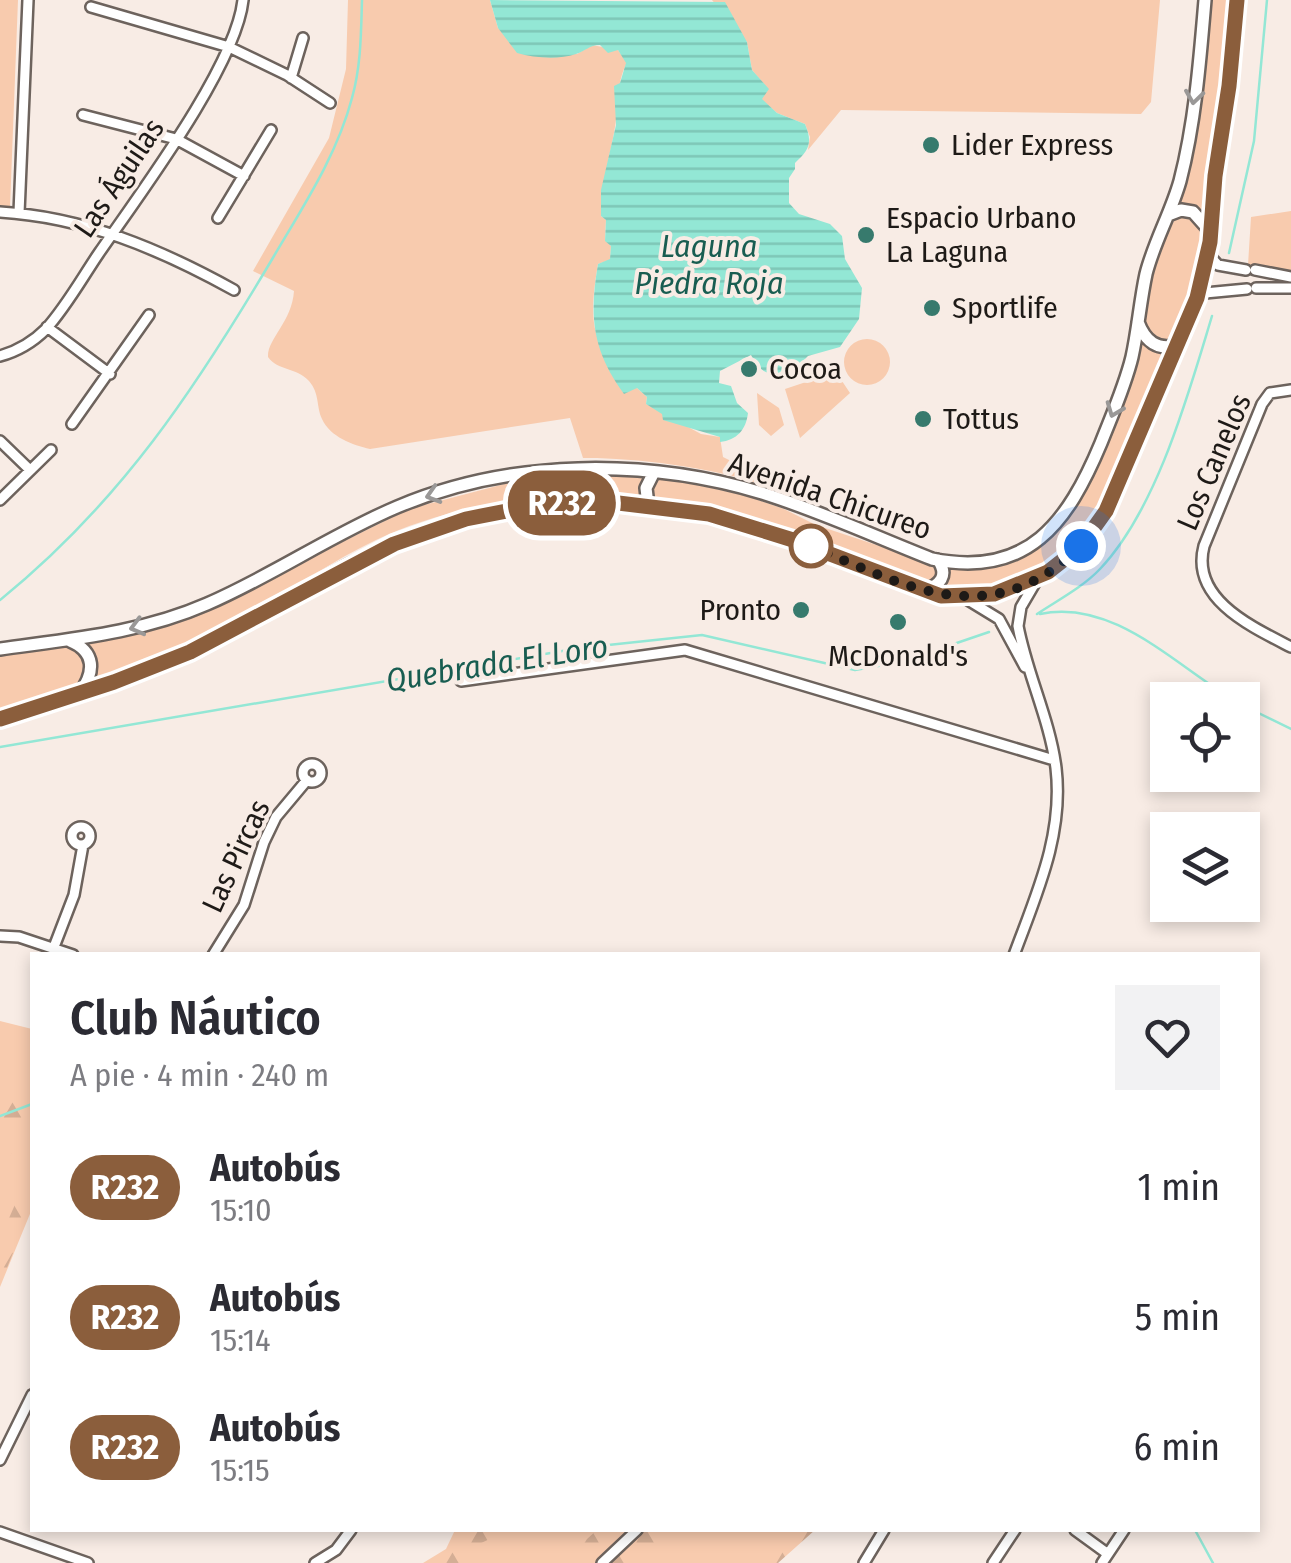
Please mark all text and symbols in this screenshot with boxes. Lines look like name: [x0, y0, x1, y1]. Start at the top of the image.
one-way arrow: [1184, 89, 1205, 105]
street label: Las Águilas: [66, 112, 172, 244]
place label: Lider Express: [951, 127, 1113, 163]
marker: Lider Express: [920, 134, 942, 156]
place label: Espacio Urbano La Laguna: [886, 200, 1076, 270]
marker: Espacio Urbano La Laguna: [855, 224, 877, 246]
water label: Laguna Piedra Roja: [635, 227, 784, 302]
place label: Sportlife: [952, 290, 1058, 326]
marker: Sportlife: [921, 297, 943, 319]
place label: Cocoa: [769, 351, 842, 387]
marker: Cocoa: [738, 358, 760, 380]
street label: Los Canelos: [1169, 388, 1259, 536]
place label: Tottus: [943, 401, 1019, 437]
one-way arrow: [1105, 401, 1125, 418]
marker: Tottus: [912, 408, 934, 430]
street label: Avenida Chicureo: [724, 444, 936, 548]
line badge: R232: [492, 470, 632, 536]
text: R232: [528, 482, 596, 524]
one-way arrow: [425, 483, 442, 504]
your location: [1056, 521, 1106, 571]
unlabelled marker: [790, 525, 832, 567]
place label: Pronto: [700, 592, 781, 628]
marker: Pronto: [790, 599, 812, 621]
marker: McDonald's: [887, 611, 909, 633]
one-way arrow: [129, 616, 146, 637]
water label: Quebrada El Loro: [383, 627, 611, 699]
place label: McDonald's: [828, 638, 968, 674]
map controls: [1150, 682, 1260, 922]
button: locate: [1150, 682, 1260, 792]
street label: Las Pircas: [194, 794, 278, 918]
button: layers: [1150, 812, 1260, 922]
button: heart: [1115, 985, 1220, 1090]
text: Club Náutico: [70, 989, 321, 1047]
text: A pie · 4 min · 240 m: [70, 1056, 329, 1094]
text: Autobús: [210, 1145, 340, 1191]
text: 1 min: [1137, 1164, 1220, 1210]
text: R232: [91, 1166, 159, 1208]
text: 15:10: [210, 1191, 272, 1229]
text: Autobús: [210, 1275, 340, 1321]
text: 5 min: [1135, 1294, 1220, 1340]
text: R232: [91, 1296, 159, 1338]
text: 15:14: [210, 1321, 271, 1359]
text: Autobús: [210, 1405, 340, 1451]
text: 6 min: [1133, 1424, 1220, 1470]
text: R232: [91, 1426, 159, 1468]
text: 15:15: [210, 1451, 270, 1489]

